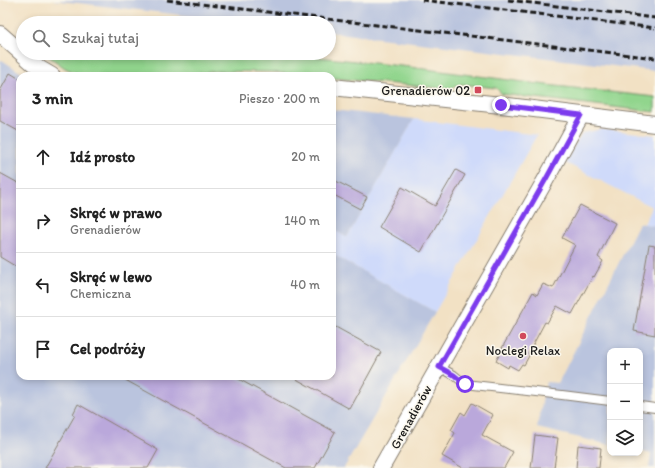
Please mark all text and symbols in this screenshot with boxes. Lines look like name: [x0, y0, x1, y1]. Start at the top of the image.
search box: [16, 16, 336, 60]
icon: search: [30, 27, 52, 49]
text: Szukaj tutaj: [62, 29, 139, 47]
place label: Grenadierów 02: [381, 83, 470, 98]
marker: Grenadierów 02: [473, 85, 483, 95]
text: 3 min: [32, 88, 73, 108]
text: Pieszo · 200 m: [239, 91, 320, 106]
route end: [492, 96, 510, 114]
icon: ahead: [32, 146, 54, 168]
text: Idź prosto: [70, 148, 135, 166]
text: 20 m: [291, 149, 320, 164]
text: Skręć w prawo: [70, 204, 162, 222]
icon: right: [32, 210, 54, 232]
text: 140 m: [284, 213, 320, 228]
text: Grenadierów: [70, 222, 141, 237]
text: Skręć w lewo: [70, 268, 152, 286]
icon: left: [32, 274, 54, 296]
text: 40 m: [290, 277, 320, 292]
text: Chemiczna: [70, 286, 131, 301]
marker: Noclegi Relax: [518, 331, 528, 341]
icon: arrive: [32, 338, 54, 360]
text: Cel podróży: [70, 340, 145, 358]
place label: Noclegi Relax: [486, 343, 560, 358]
map controls: [607, 348, 643, 456]
button: +: [607, 348, 643, 384]
route start: [456, 375, 474, 393]
street label: Grenadierów: [387, 382, 435, 452]
button: −: [607, 384, 643, 420]
button: layers: [607, 420, 643, 456]

